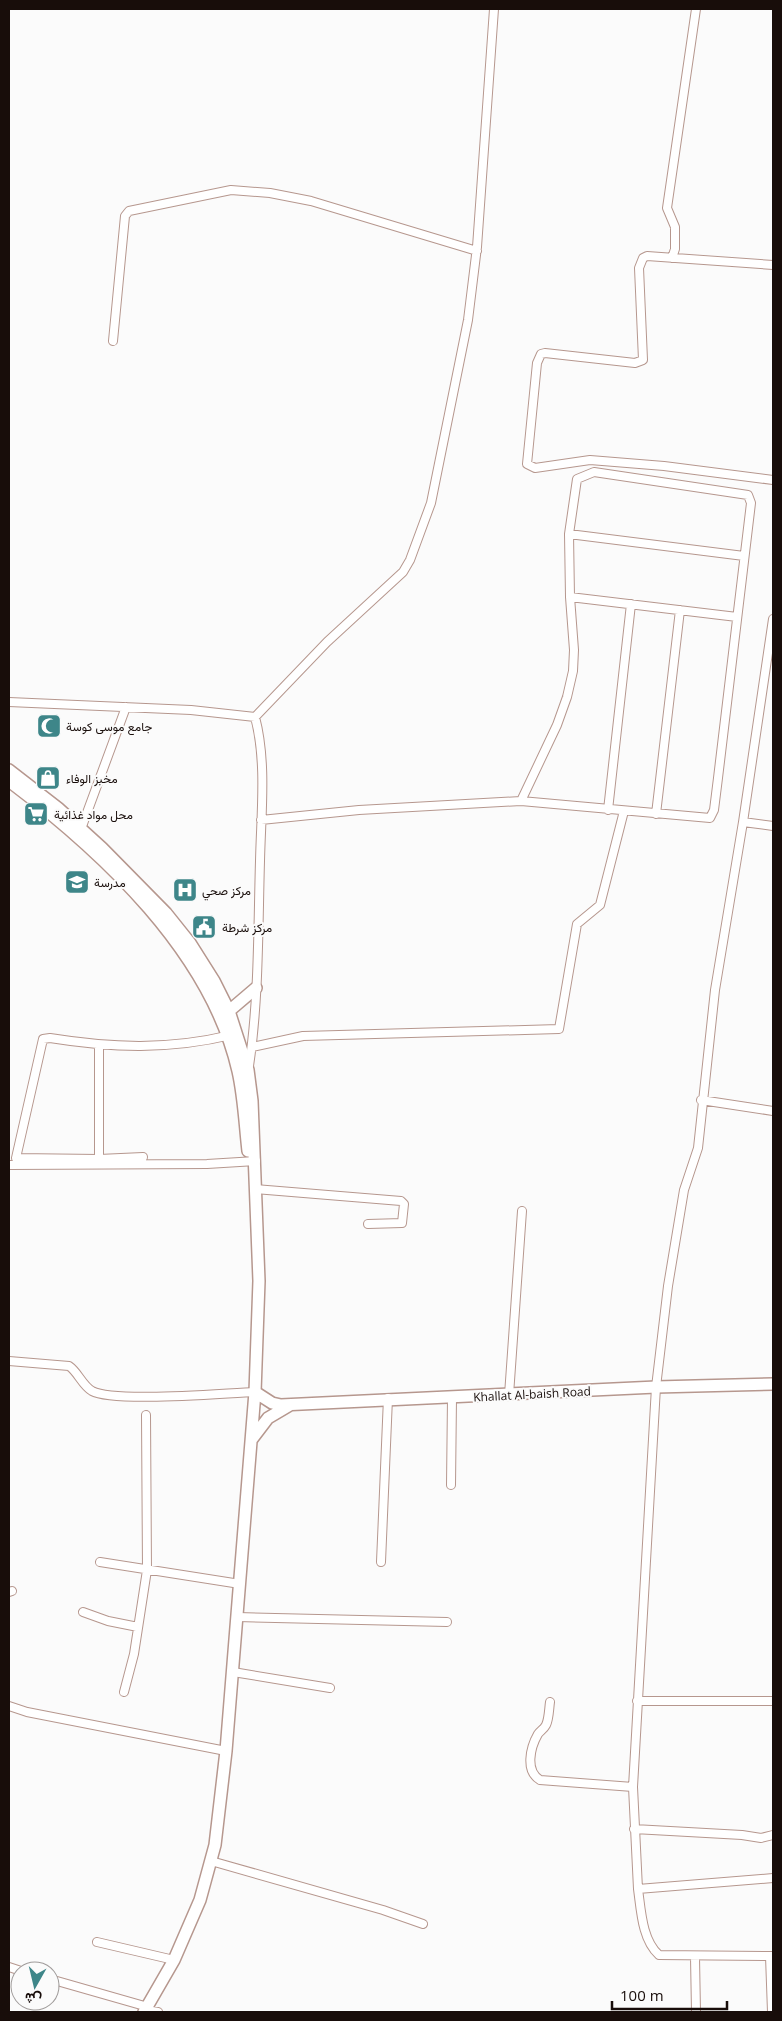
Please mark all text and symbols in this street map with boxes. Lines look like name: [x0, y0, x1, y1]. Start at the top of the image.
mosque icon: جامع موسى كوسة: [36, 713, 62, 739]
place label: جامع موسى كوسة: [66, 718, 152, 736]
shop icon: مخبز الوفاء: [35, 765, 61, 791]
place label: مخبز الوفاء: [66, 770, 118, 787]
supermarket icon: محل مواد غذائية: [23, 801, 49, 827]
place label: محل مواد غذائية: [54, 806, 133, 823]
school or university icon: مدرسة: [64, 869, 90, 895]
place label: مدرسة: [94, 874, 126, 891]
hospital icon: مركز صحي: [172, 877, 198, 903]
place label: مركز صحي: [202, 882, 251, 901]
public building icon: مركز شرطة: [191, 914, 217, 940]
place label: مركز شرطة: [222, 919, 272, 936]
street label: Khallat Al-baish Road: [473, 1382, 591, 1406]
north arrow: [10, 1961, 60, 2011]
scale bar: [612, 1978, 727, 2010]
text: 100 m: [620, 1985, 664, 2005]
text: ش: [23, 1989, 43, 2010]

